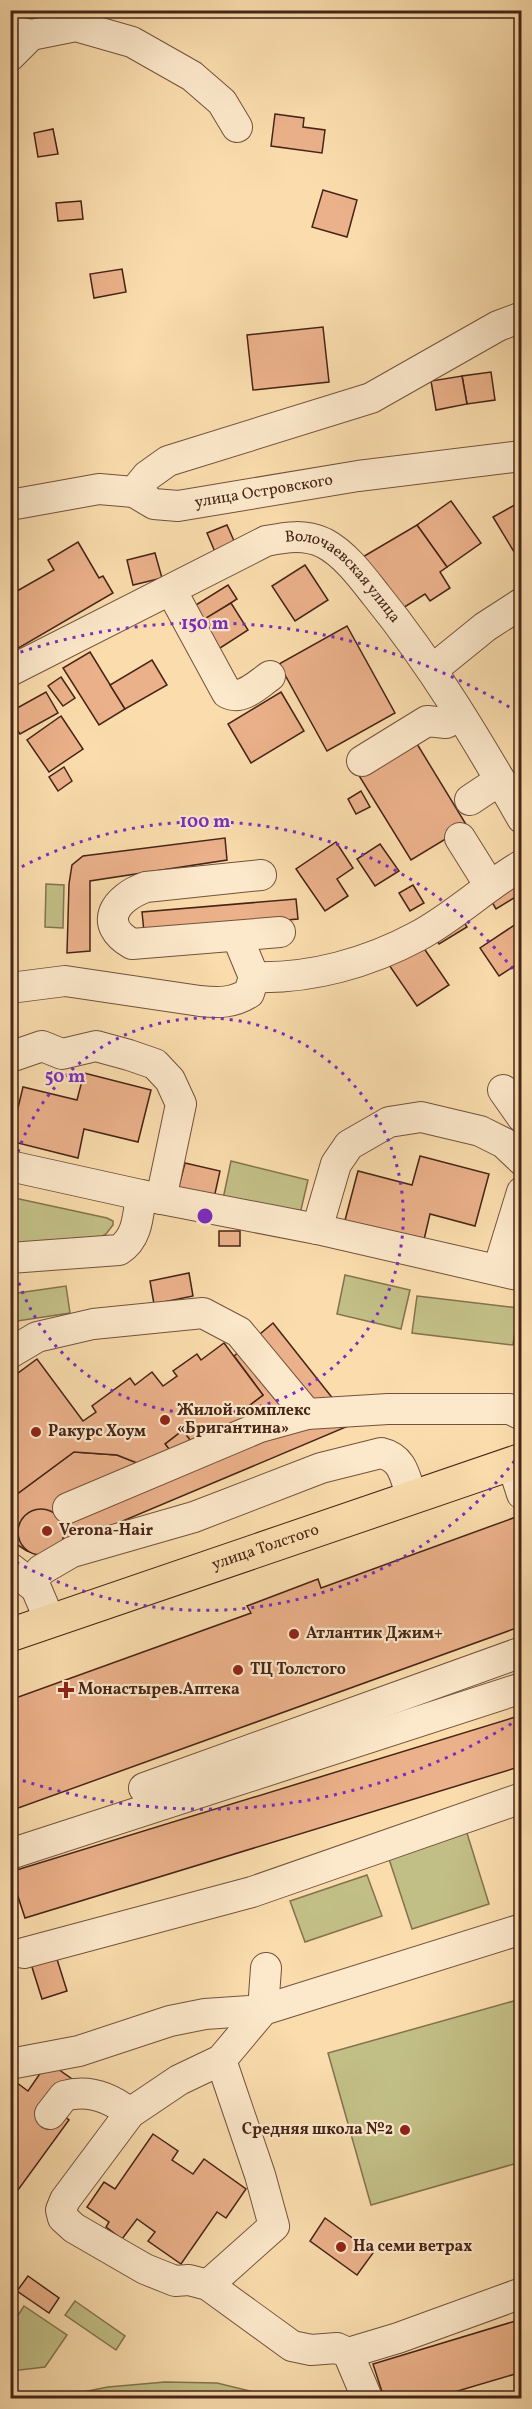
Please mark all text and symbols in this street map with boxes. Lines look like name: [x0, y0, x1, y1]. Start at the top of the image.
street label: улица Островского: [193, 469, 335, 514]
street label: Волочаевская улица: [284, 526, 405, 628]
text: 150 m: [181, 612, 229, 637]
text: 100 m: [180, 810, 230, 835]
text: 50 m: [45, 1065, 85, 1090]
centre of rings: [195, 1206, 215, 1226]
place label: Жилой комплекс «Бригантина»: [177, 1400, 311, 1440]
marker: Жилой комплекс «Бригантина»: [158, 1413, 172, 1427]
place label: Ракурс Хоум: [48, 1421, 146, 1443]
marker: Ракурс Хоум: [29, 1425, 43, 1439]
street label: улица Толстого: [209, 1519, 322, 1576]
place label: Verona-Hair: [59, 1520, 154, 1542]
marker: Verona-Hair: [40, 1524, 54, 1538]
place label: Атлантик Джим+: [306, 1623, 443, 1645]
marker: Атлантик Джим+: [287, 1627, 301, 1641]
place label: ТЦ Толстого: [250, 1659, 346, 1681]
marker: ТЦ Толстого: [231, 1663, 245, 1677]
place label: Монастырев.Аптека: [78, 1679, 240, 1701]
marker: Монастырев.Аптека: [59, 1683, 73, 1697]
place label: Средняя школа №2: [242, 2119, 393, 2141]
marker: Средняя школа №2: [398, 2123, 412, 2137]
place label: На семи ветрах: [353, 2236, 472, 2258]
marker: На семи ветрах: [334, 2240, 348, 2254]

